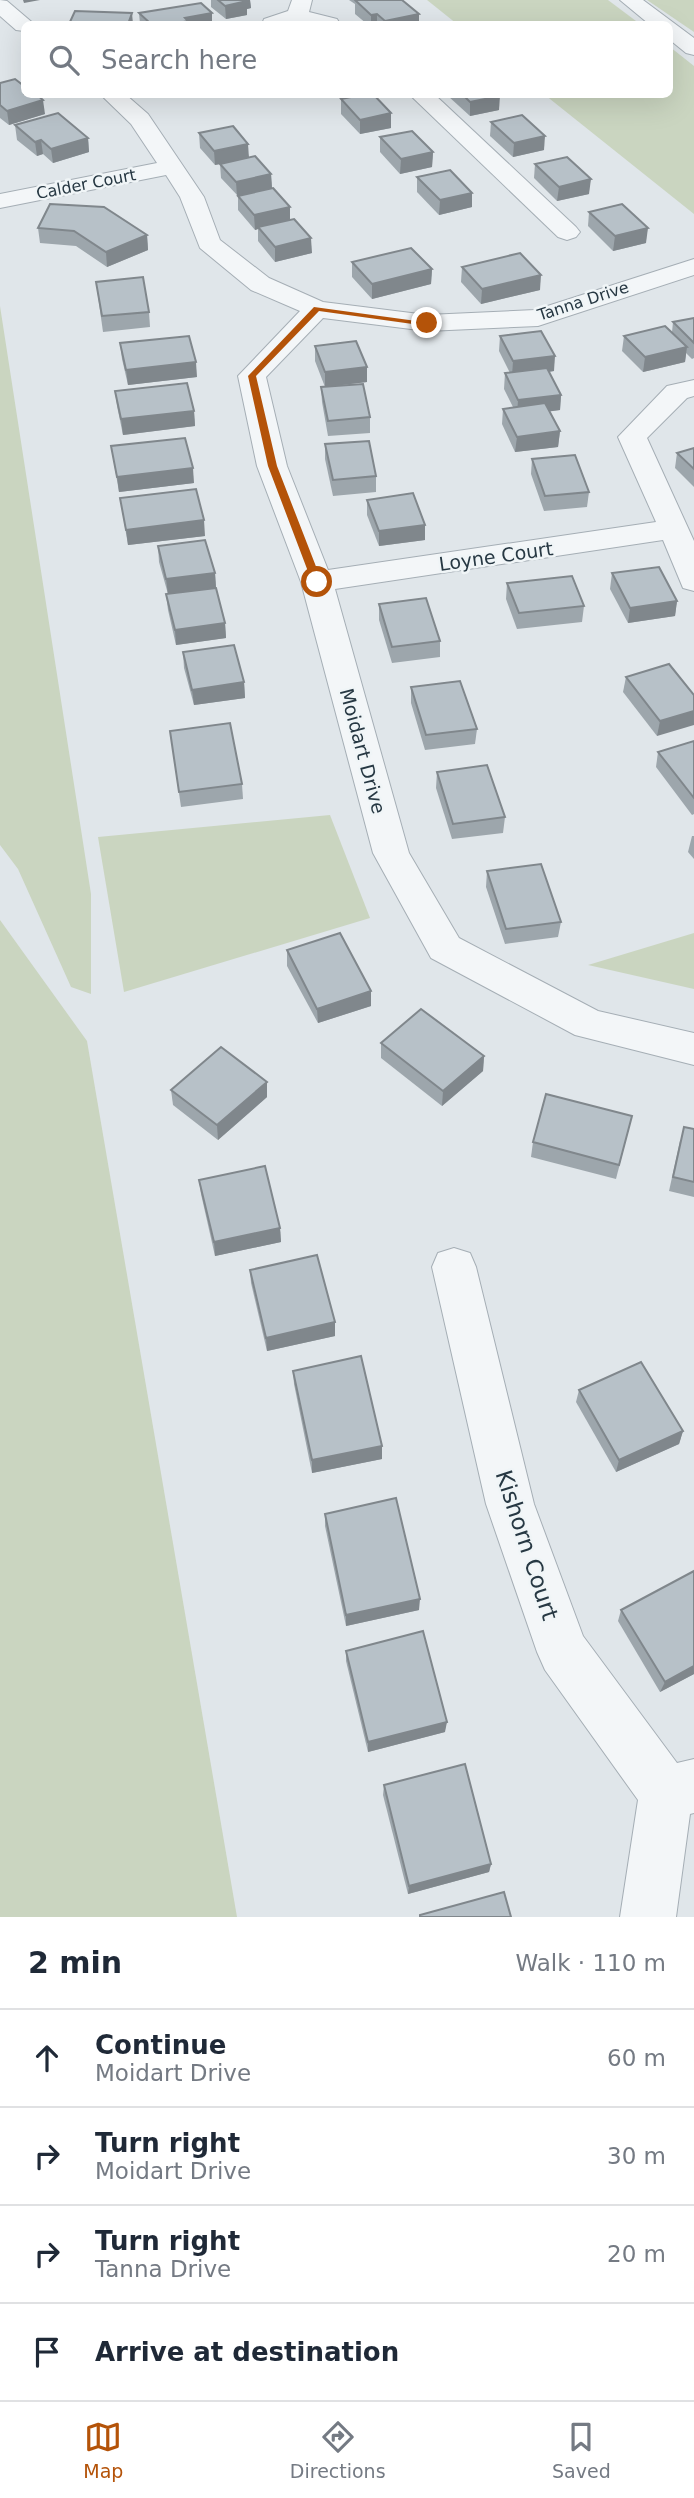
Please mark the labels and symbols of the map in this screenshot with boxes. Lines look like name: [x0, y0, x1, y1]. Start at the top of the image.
street label: Calder Court: [35, 165, 137, 203]
street label: Tanna Drive: [534, 277, 631, 325]
route end: [411, 307, 442, 338]
street label: Loyne Court: [437, 537, 555, 575]
route start: [301, 566, 332, 597]
street label: Moidart Drive: [336, 686, 390, 816]
street label: Kishorn Court: [490, 1467, 564, 1623]

